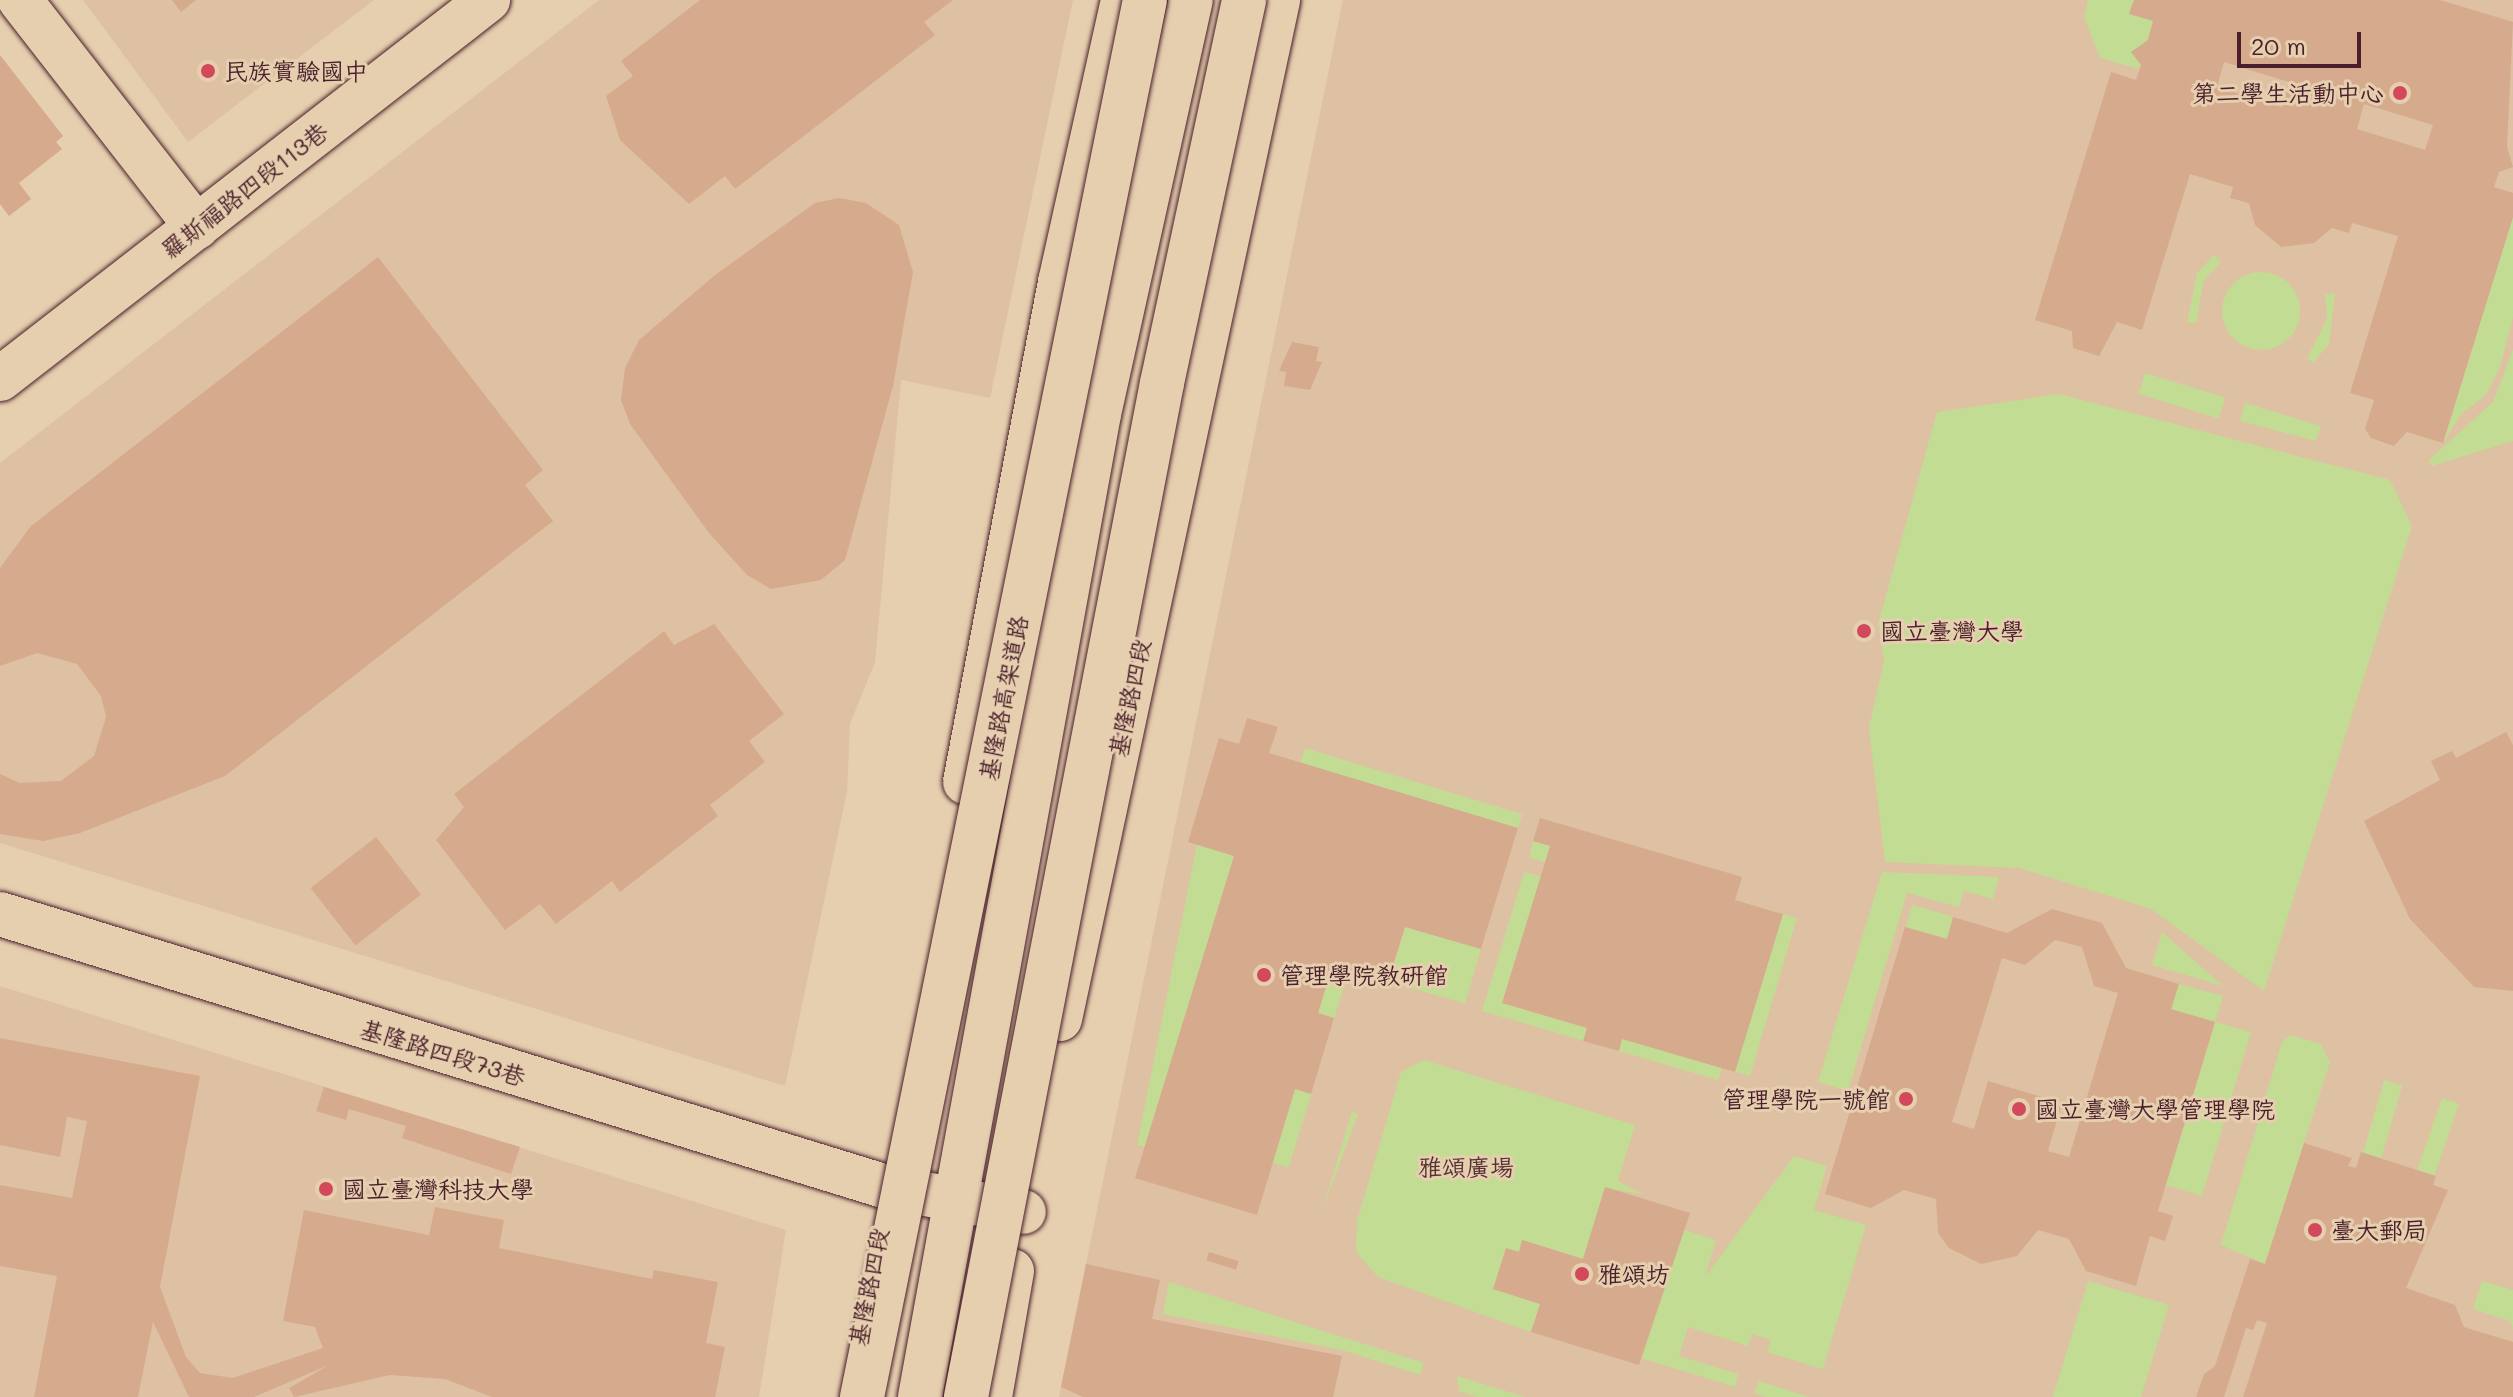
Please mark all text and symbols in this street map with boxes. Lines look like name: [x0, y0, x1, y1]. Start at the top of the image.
scale bar: [2241, 16, 2365, 66]
text: 20 m: [2251, 30, 2306, 61]
place label: 民族實驗國中: [224, 57, 368, 85]
marker: 民族實驗國中: [199, 62, 217, 80]
place label: 第二學生活動中心: [2192, 79, 2384, 107]
marker: 第二學生活動中心: [2391, 84, 2409, 102]
street label: 羅斯福路四段113巷: [155, 116, 333, 264]
street label: 基隆路高架道路: [973, 613, 1033, 783]
place label: 國立臺灣大學: [1880, 617, 2024, 645]
marker: 國立臺灣大學: [1855, 622, 1873, 640]
street label: 基隆路四段: [1102, 636, 1156, 760]
place label: 管理學院教研館: [1280, 961, 1448, 989]
marker: 管理學院教研館: [1255, 966, 1273, 984]
street label: 基隆路四段73巷: [357, 1013, 529, 1091]
place label: 管理學院一號館: [1722, 1085, 1890, 1113]
marker: 管理學院一號館: [1897, 1090, 1915, 1108]
place label: 國立臺灣大學管理學院: [2035, 1095, 2275, 1123]
marker: 國立臺灣大學管理學院: [2010, 1100, 2028, 1118]
park label: 雅頌廣場: [1418, 1153, 1514, 1181]
place label: 國立臺灣科技大學: [342, 1175, 534, 1203]
marker: 國立臺灣科技大學: [317, 1180, 335, 1198]
place label: 臺大郵局: [2331, 1216, 2427, 1244]
marker: 臺大郵局: [2306, 1221, 2324, 1239]
street label: 基隆路四段: [842, 1225, 894, 1349]
place label: 雅頌坊: [1598, 1260, 1670, 1288]
marker: 雅頌坊: [1573, 1265, 1591, 1283]

